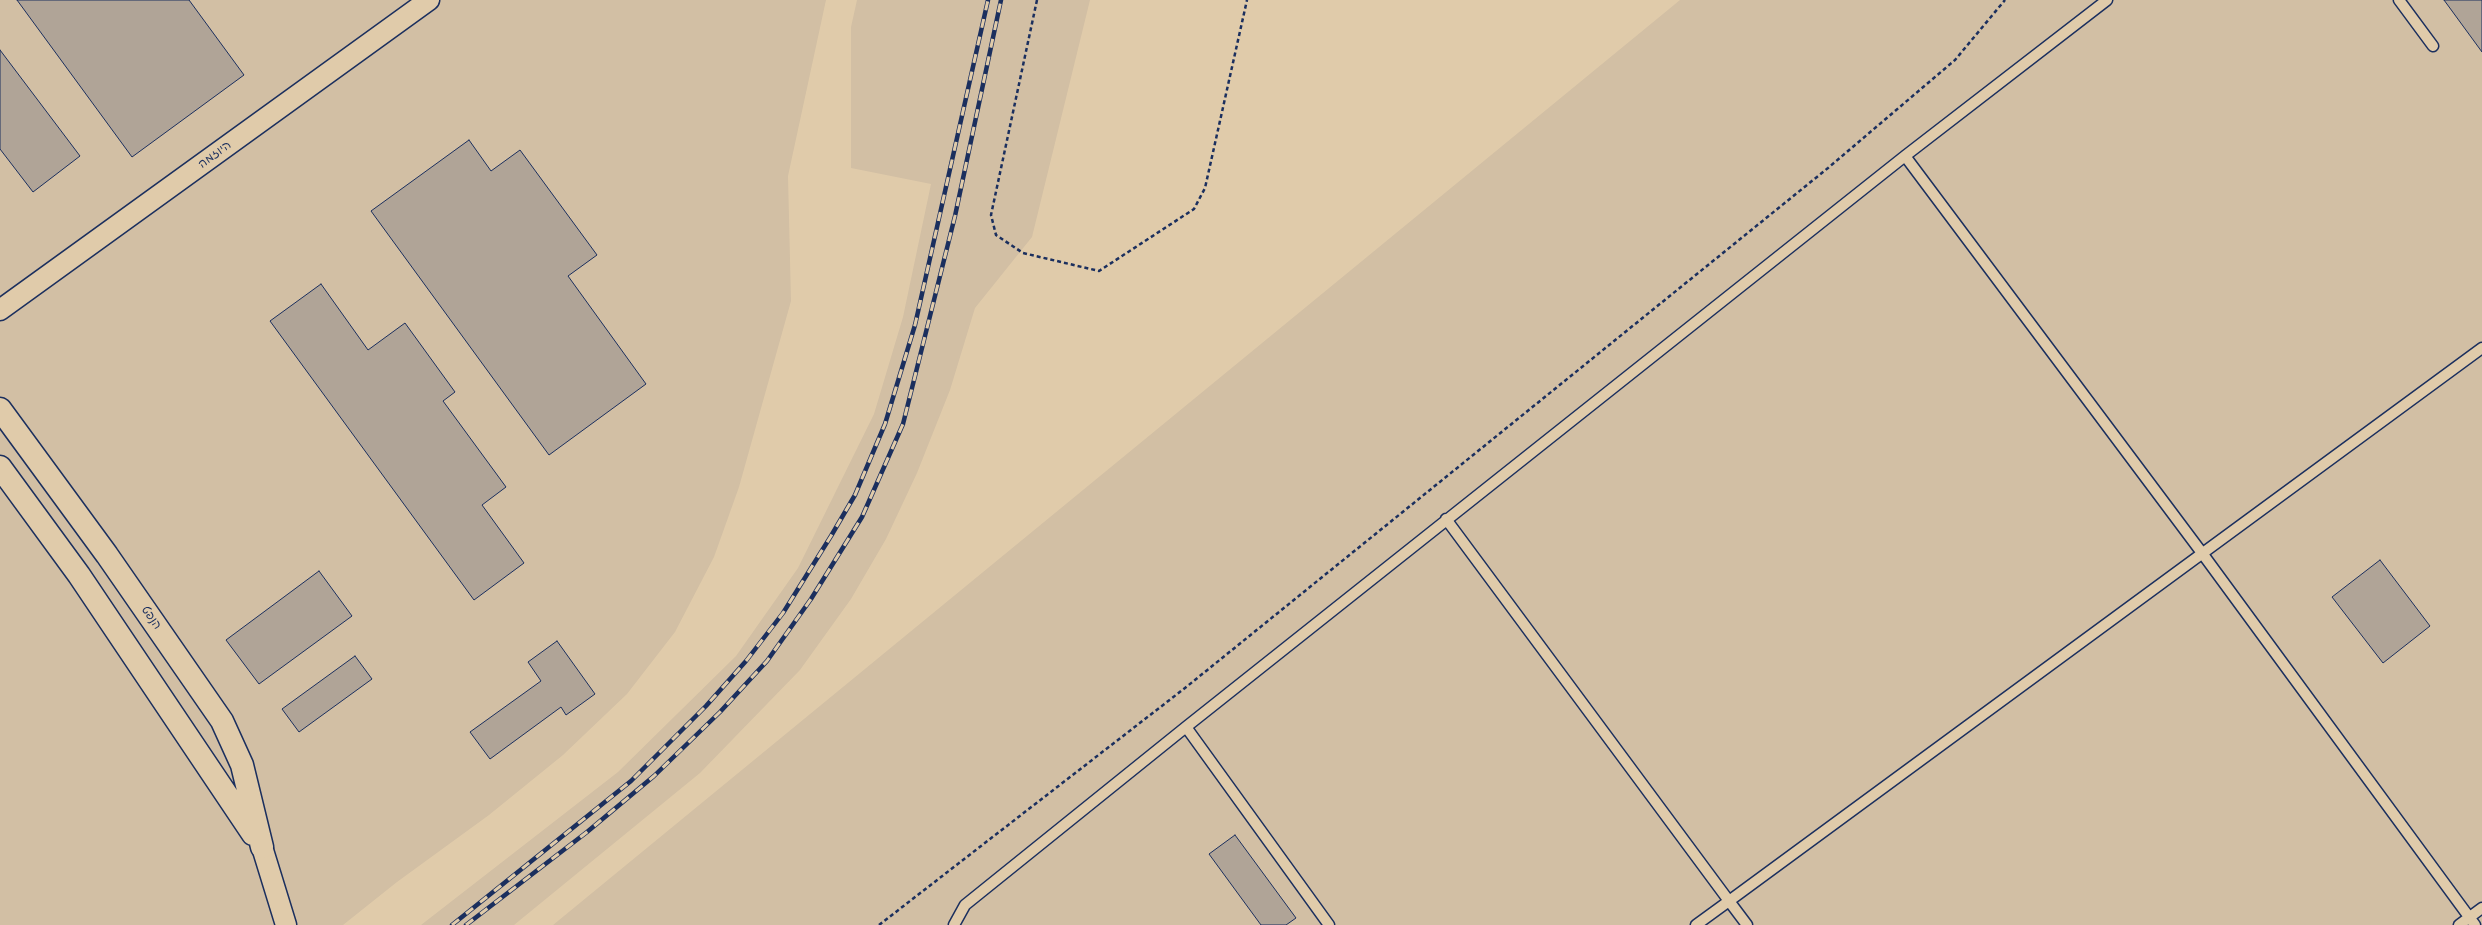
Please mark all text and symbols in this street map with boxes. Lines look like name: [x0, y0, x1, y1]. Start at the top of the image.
street label: היוזמה: [196, 138, 234, 172]
street label: הנפט: [138, 603, 164, 633]

